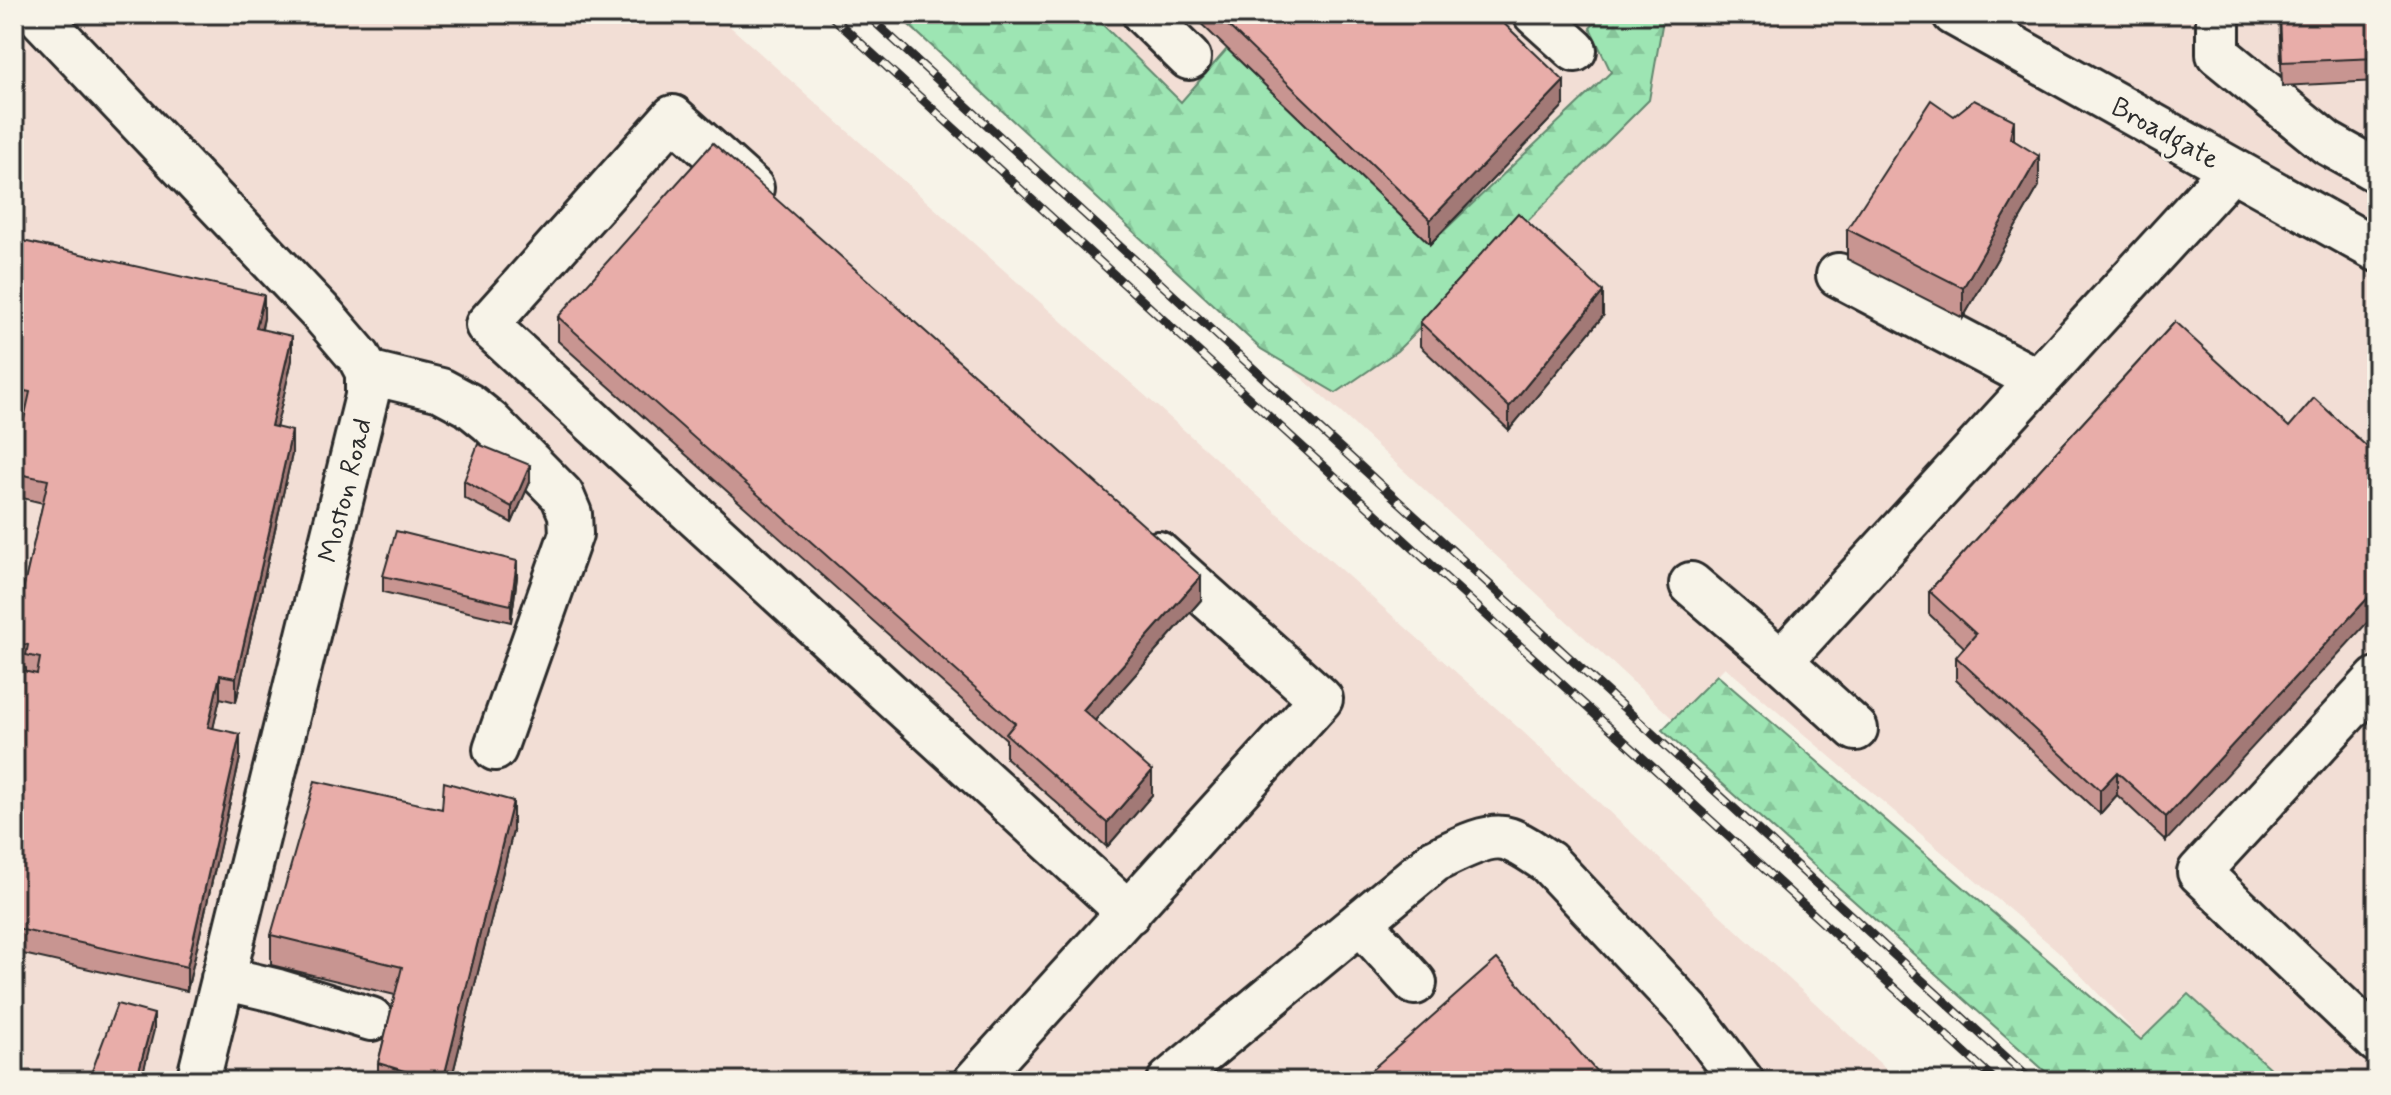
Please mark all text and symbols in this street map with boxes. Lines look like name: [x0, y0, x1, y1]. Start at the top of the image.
street label: Broadgate: [2102, 89, 2226, 182]
street label: Moston Road: [311, 414, 382, 567]

